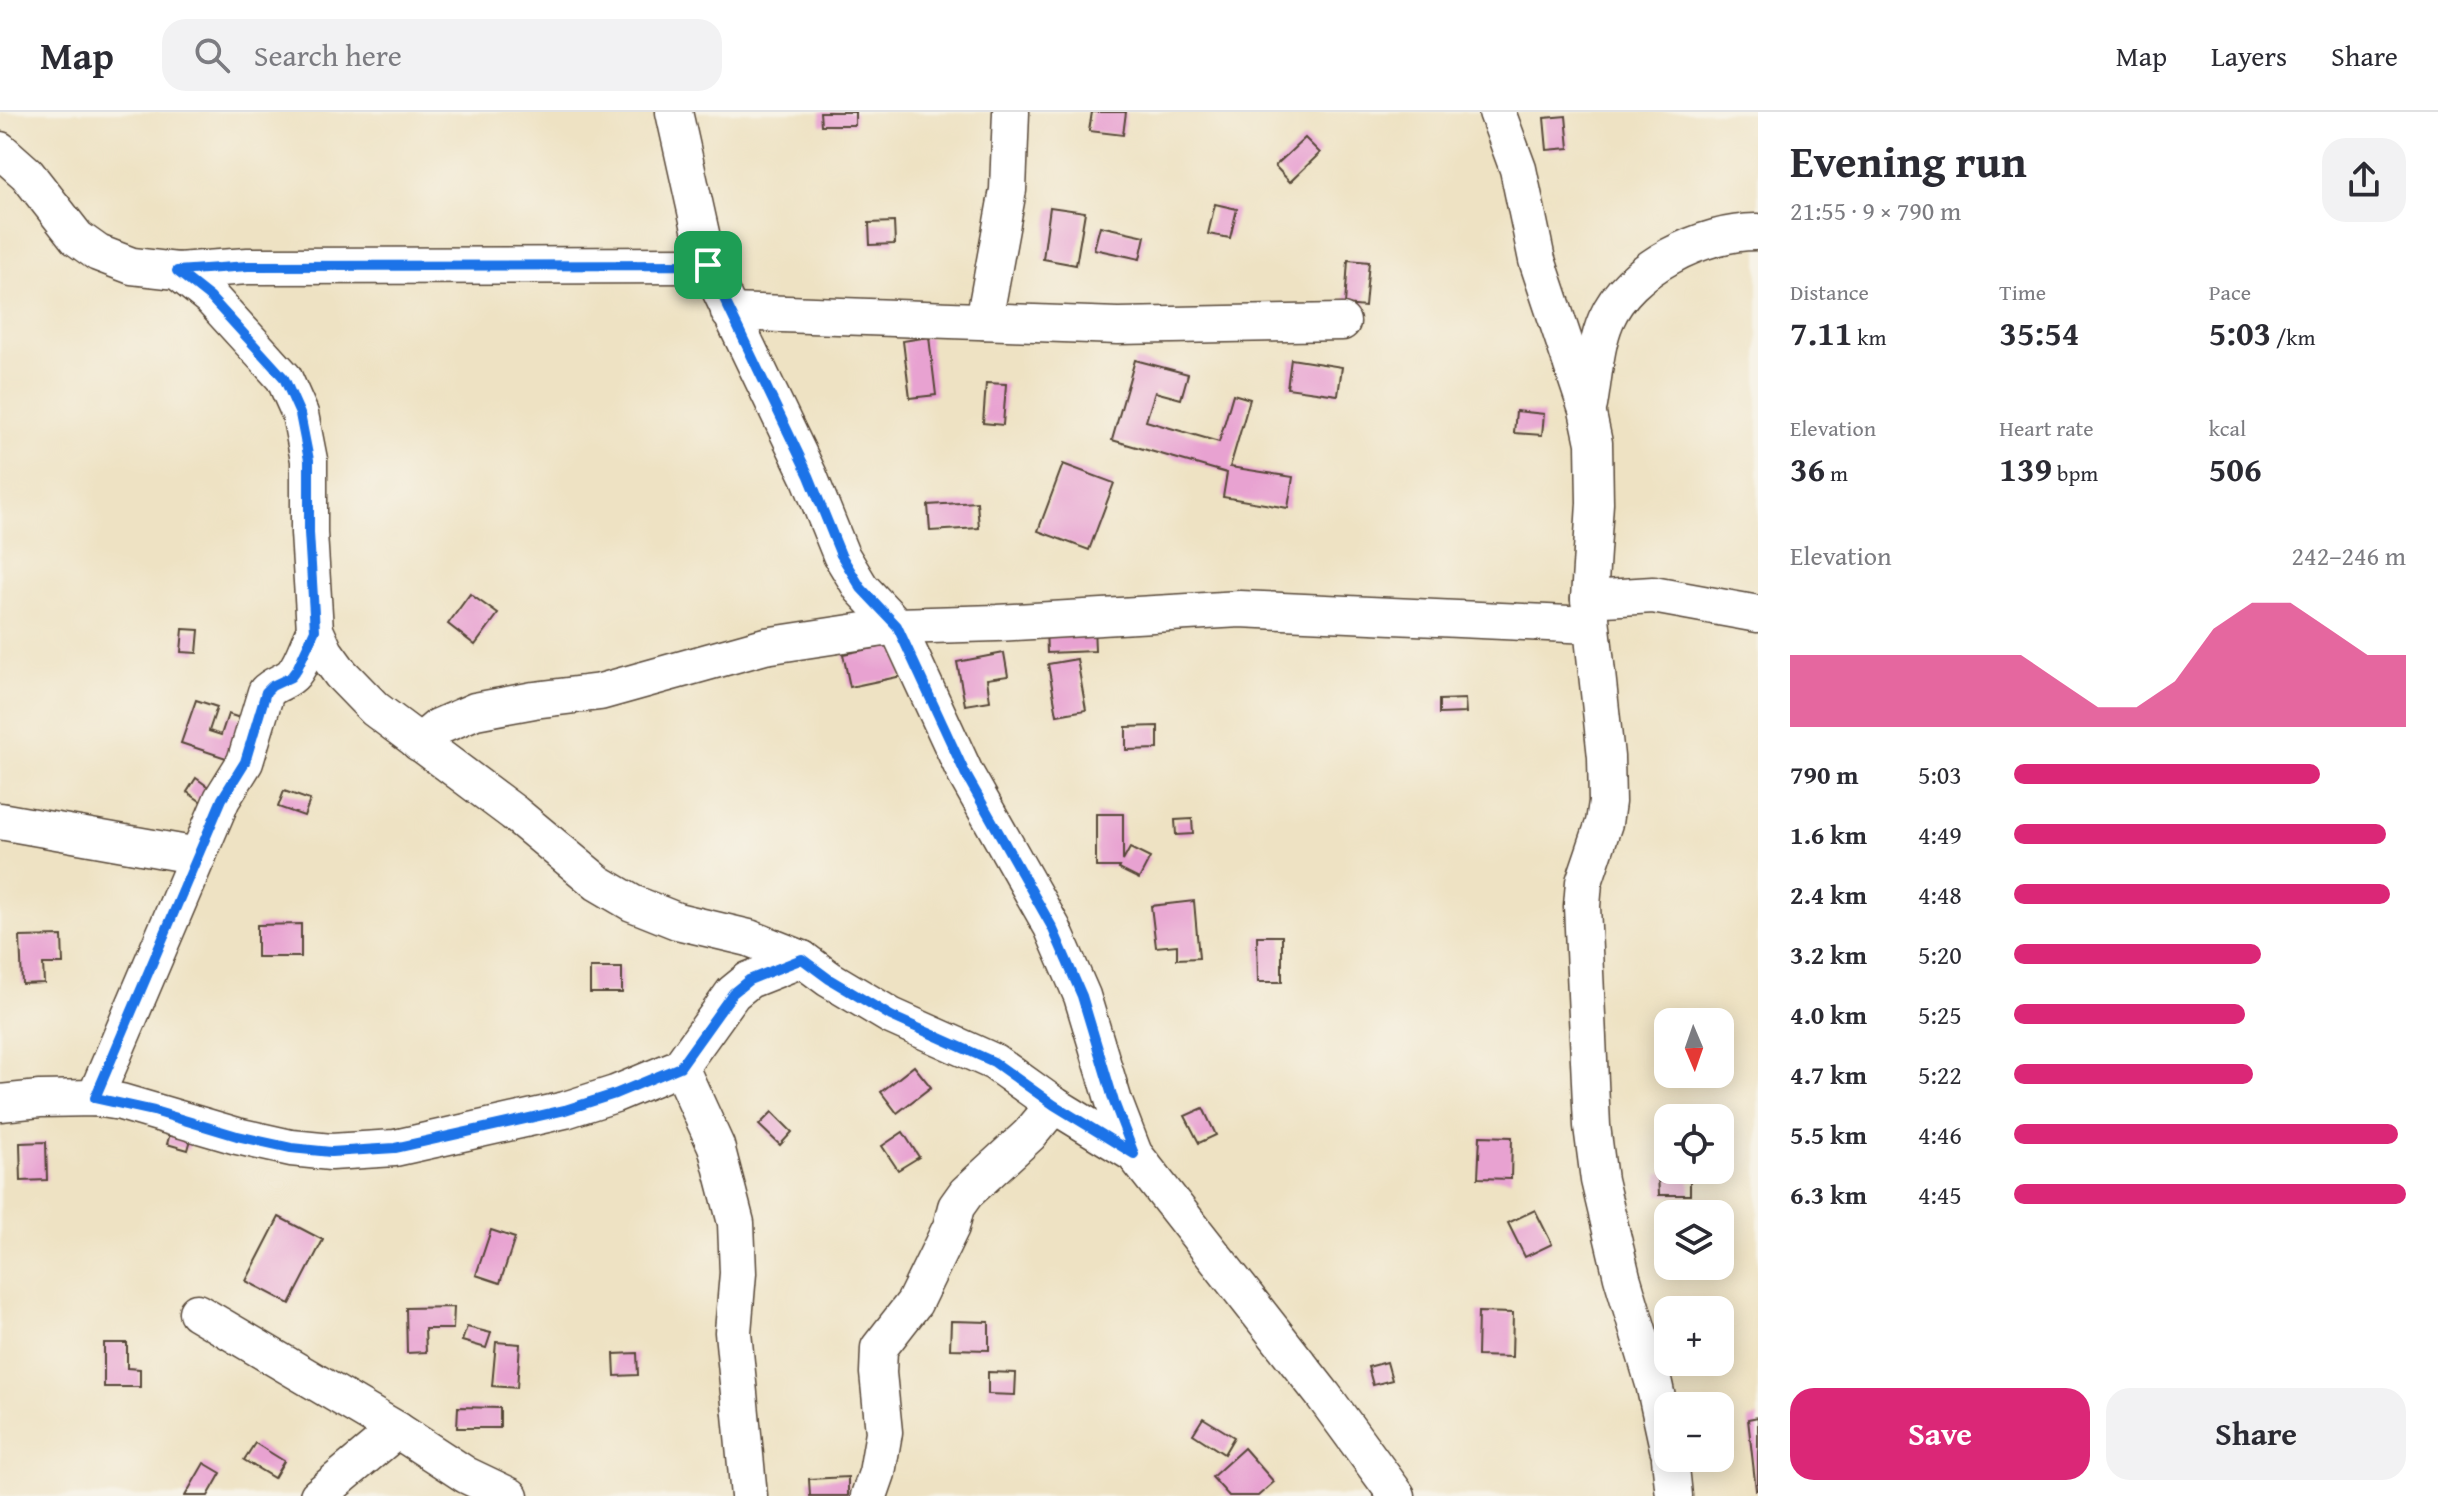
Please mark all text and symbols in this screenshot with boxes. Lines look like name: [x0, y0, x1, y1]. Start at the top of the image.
search box: [162, 19, 722, 91]
text: Map: [40, 27, 114, 83]
icon: search: [190, 33, 234, 77]
text: Search here: [254, 33, 402, 77]
text: Map: [2116, 35, 2167, 76]
text: Layers: [2211, 35, 2287, 76]
text: Share: [2331, 35, 2398, 76]
text: Evening run: [1790, 129, 2027, 193]
button: share: [2322, 138, 2406, 222]
text: 21:55 · 9 × 790 m: [1790, 191, 1961, 230]
pin: [674, 231, 742, 299]
icon: arrive: [686, 243, 730, 287]
text: Distance: [1790, 276, 1869, 308]
text: Time: [1999, 276, 2046, 308]
text: Pace: [2209, 276, 2251, 308]
text: 7.11: [1790, 308, 1852, 357]
text: 35:54: [1999, 308, 2079, 357]
text: 5:03: [2209, 308, 2271, 357]
text: km: [1852, 321, 1886, 353]
text: /km: [2271, 321, 2316, 353]
text: Elevation: [1790, 412, 1876, 444]
text: Heart rate: [1999, 412, 2094, 444]
text: kcal: [2209, 412, 2246, 444]
text: 36: [1790, 444, 1825, 493]
text: 139: [1999, 444, 2052, 493]
text: 506: [2209, 444, 2262, 493]
text: m: [1825, 457, 1848, 489]
text: bpm: [2052, 457, 2098, 489]
text: Elevation: [1790, 536, 1892, 575]
text: 242–246 m: [2292, 536, 2406, 575]
text: 790 m: [1790, 755, 1858, 794]
text: 5:03: [1918, 755, 1962, 794]
text: 1.6 km: [1790, 815, 1867, 854]
text: 4:49: [1918, 815, 1962, 854]
text: 2.4 km: [1790, 875, 1867, 914]
text: 4:48: [1918, 875, 1962, 914]
text: 3.2 km: [1790, 935, 1867, 974]
text: 5:20: [1918, 935, 1962, 974]
text: 4.0 km: [1790, 995, 1867, 1034]
text: 5:25: [1918, 995, 1962, 1034]
north arrow: [1654, 1008, 1734, 1088]
map controls: [1654, 1008, 1734, 1472]
text: 4.7 km: [1790, 1055, 1867, 1094]
text: 5:22: [1918, 1055, 1962, 1094]
button: locate: [1654, 1104, 1734, 1184]
text: 5.5 km: [1790, 1115, 1867, 1154]
text: 4:46: [1918, 1115, 1962, 1154]
text: 6.3 km: [1790, 1175, 1867, 1214]
text: 4:45: [1918, 1175, 1962, 1214]
button: layers: [1654, 1200, 1734, 1280]
button: +: [1654, 1296, 1734, 1376]
button: Save: [1790, 1388, 2090, 1480]
button: Share: [2106, 1388, 2406, 1480]
button: −: [1654, 1392, 1734, 1472]

